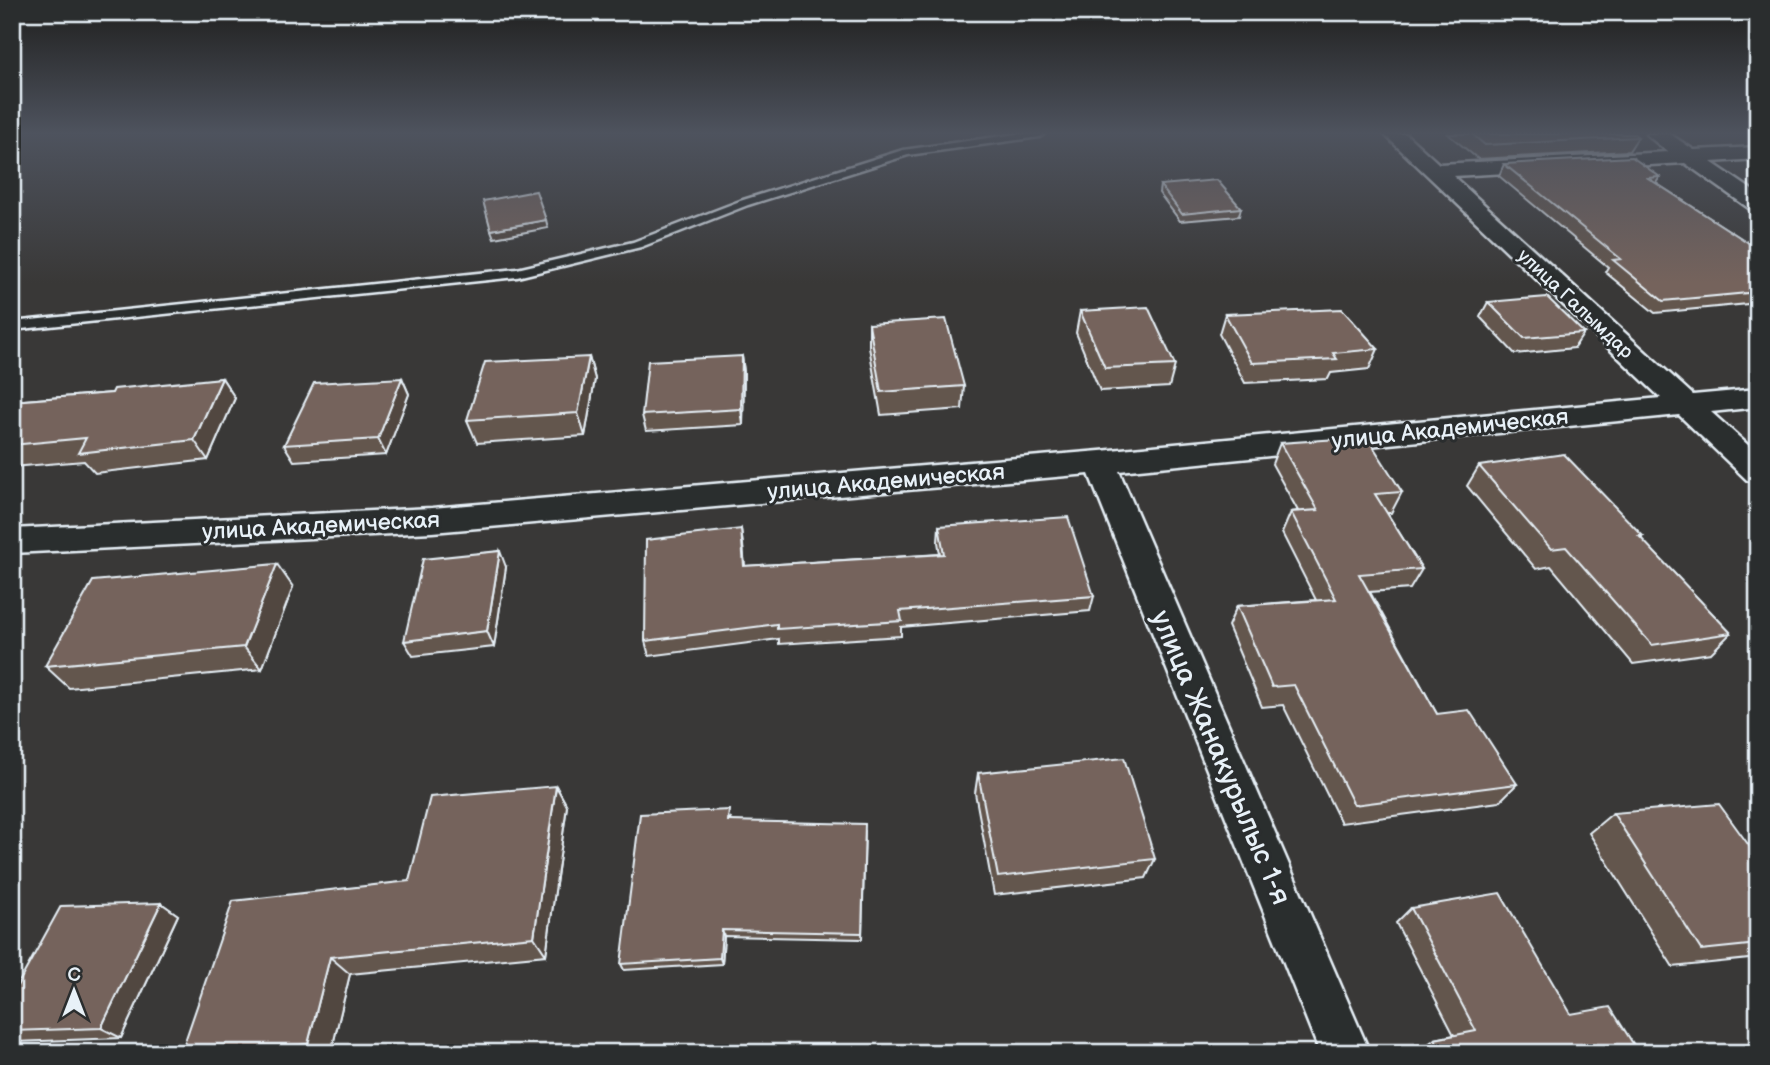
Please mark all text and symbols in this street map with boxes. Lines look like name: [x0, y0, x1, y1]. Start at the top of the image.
street label: улица Галымдар: [1512, 245, 1638, 364]
street label: улица Академическая: [1330, 403, 1570, 455]
street label: улица Академическая: [766, 458, 1006, 506]
street label: улица Академическая: [201, 506, 441, 546]
street label: улица Жанакурылыс 1-я: [1144, 606, 1298, 910]
north arrow: [38, 956, 108, 1026]
text: С: [67, 964, 81, 987]

